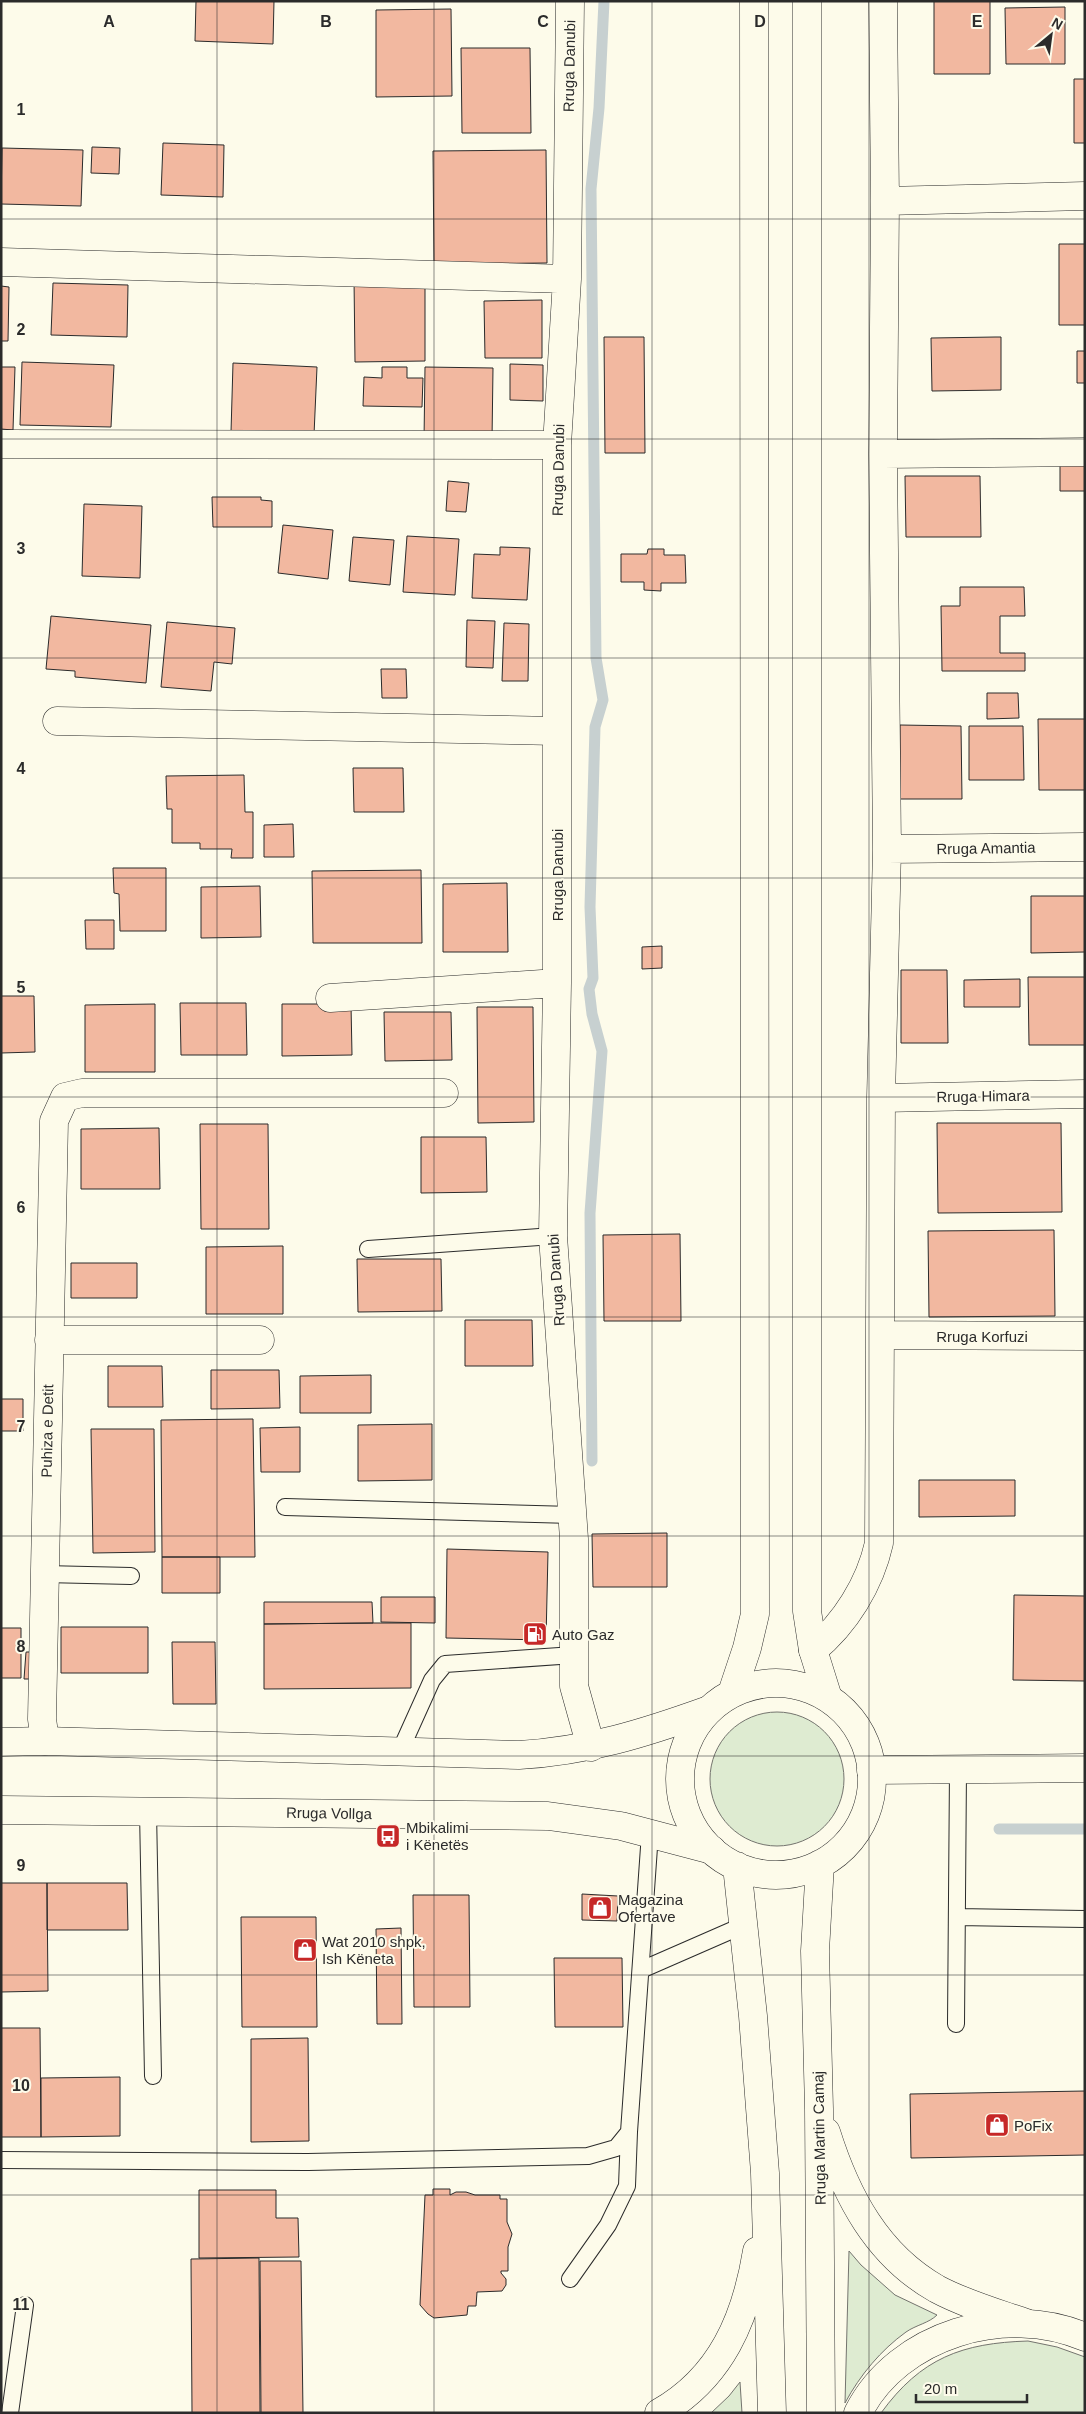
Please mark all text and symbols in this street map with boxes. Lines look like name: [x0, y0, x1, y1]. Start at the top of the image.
north arrow: [1026, 10, 1076, 60]
text: A: [103, 13, 115, 30]
text: B: [320, 13, 332, 30]
text: C: [537, 13, 549, 30]
text: D: [754, 13, 766, 30]
text: E: [972, 13, 983, 30]
text: N: [1049, 14, 1066, 33]
street label: Rruga Danubi: [560, 20, 578, 112]
text: 1: [17, 101, 26, 118]
text: 2: [17, 321, 26, 338]
street label: Rruga Danubi: [549, 424, 567, 516]
text: 3: [17, 540, 26, 557]
text: 4: [17, 760, 26, 777]
street label: Rruga Danubi: [549, 829, 566, 921]
street label: Rruga Amantia: [936, 839, 1036, 857]
text: 5: [17, 979, 26, 996]
street label: Rruga Himara: [936, 1087, 1030, 1105]
text: 6: [17, 1199, 26, 1216]
street label: Rruga Danubi: [544, 1233, 568, 1327]
street label: Rruga Korfuzi: [936, 1328, 1028, 1345]
street label: Puhiza e Detit: [38, 1383, 56, 1478]
text: 7: [17, 1418, 26, 1435]
fuel station icon: Auto Gaz: [522, 1621, 548, 1647]
place label: Auto Gaz: [552, 1626, 615, 1643]
text: 8: [17, 1638, 26, 1655]
street label: Rruga Vollga: [286, 1804, 373, 1822]
place label: Mbikalimi i Kënetës: [406, 1819, 469, 1853]
bus stop icon: Mbikalimi i Kënetës: [375, 1823, 401, 1849]
text: 9: [17, 1857, 26, 1874]
place label: Magazina Ofertave: [618, 1891, 684, 1925]
shop icon: Magazina Ofertave: [587, 1895, 613, 1921]
place label: Wat 2010 shpk, Ish Këneta: [322, 1933, 426, 1967]
shop icon: Wat 2010 shpk, Ish Këneta: [292, 1937, 318, 1963]
street label: Rruga Martin Camaj: [809, 2071, 829, 2205]
text: 10: [12, 2077, 30, 2094]
shop icon: PoFix: [984, 2112, 1010, 2138]
place label: PoFix: [1014, 2117, 1053, 2134]
text: 11: [13, 2296, 30, 2313]
scale bar: [916, 2372, 1027, 2404]
text: 20 m: [924, 2380, 957, 2397]

